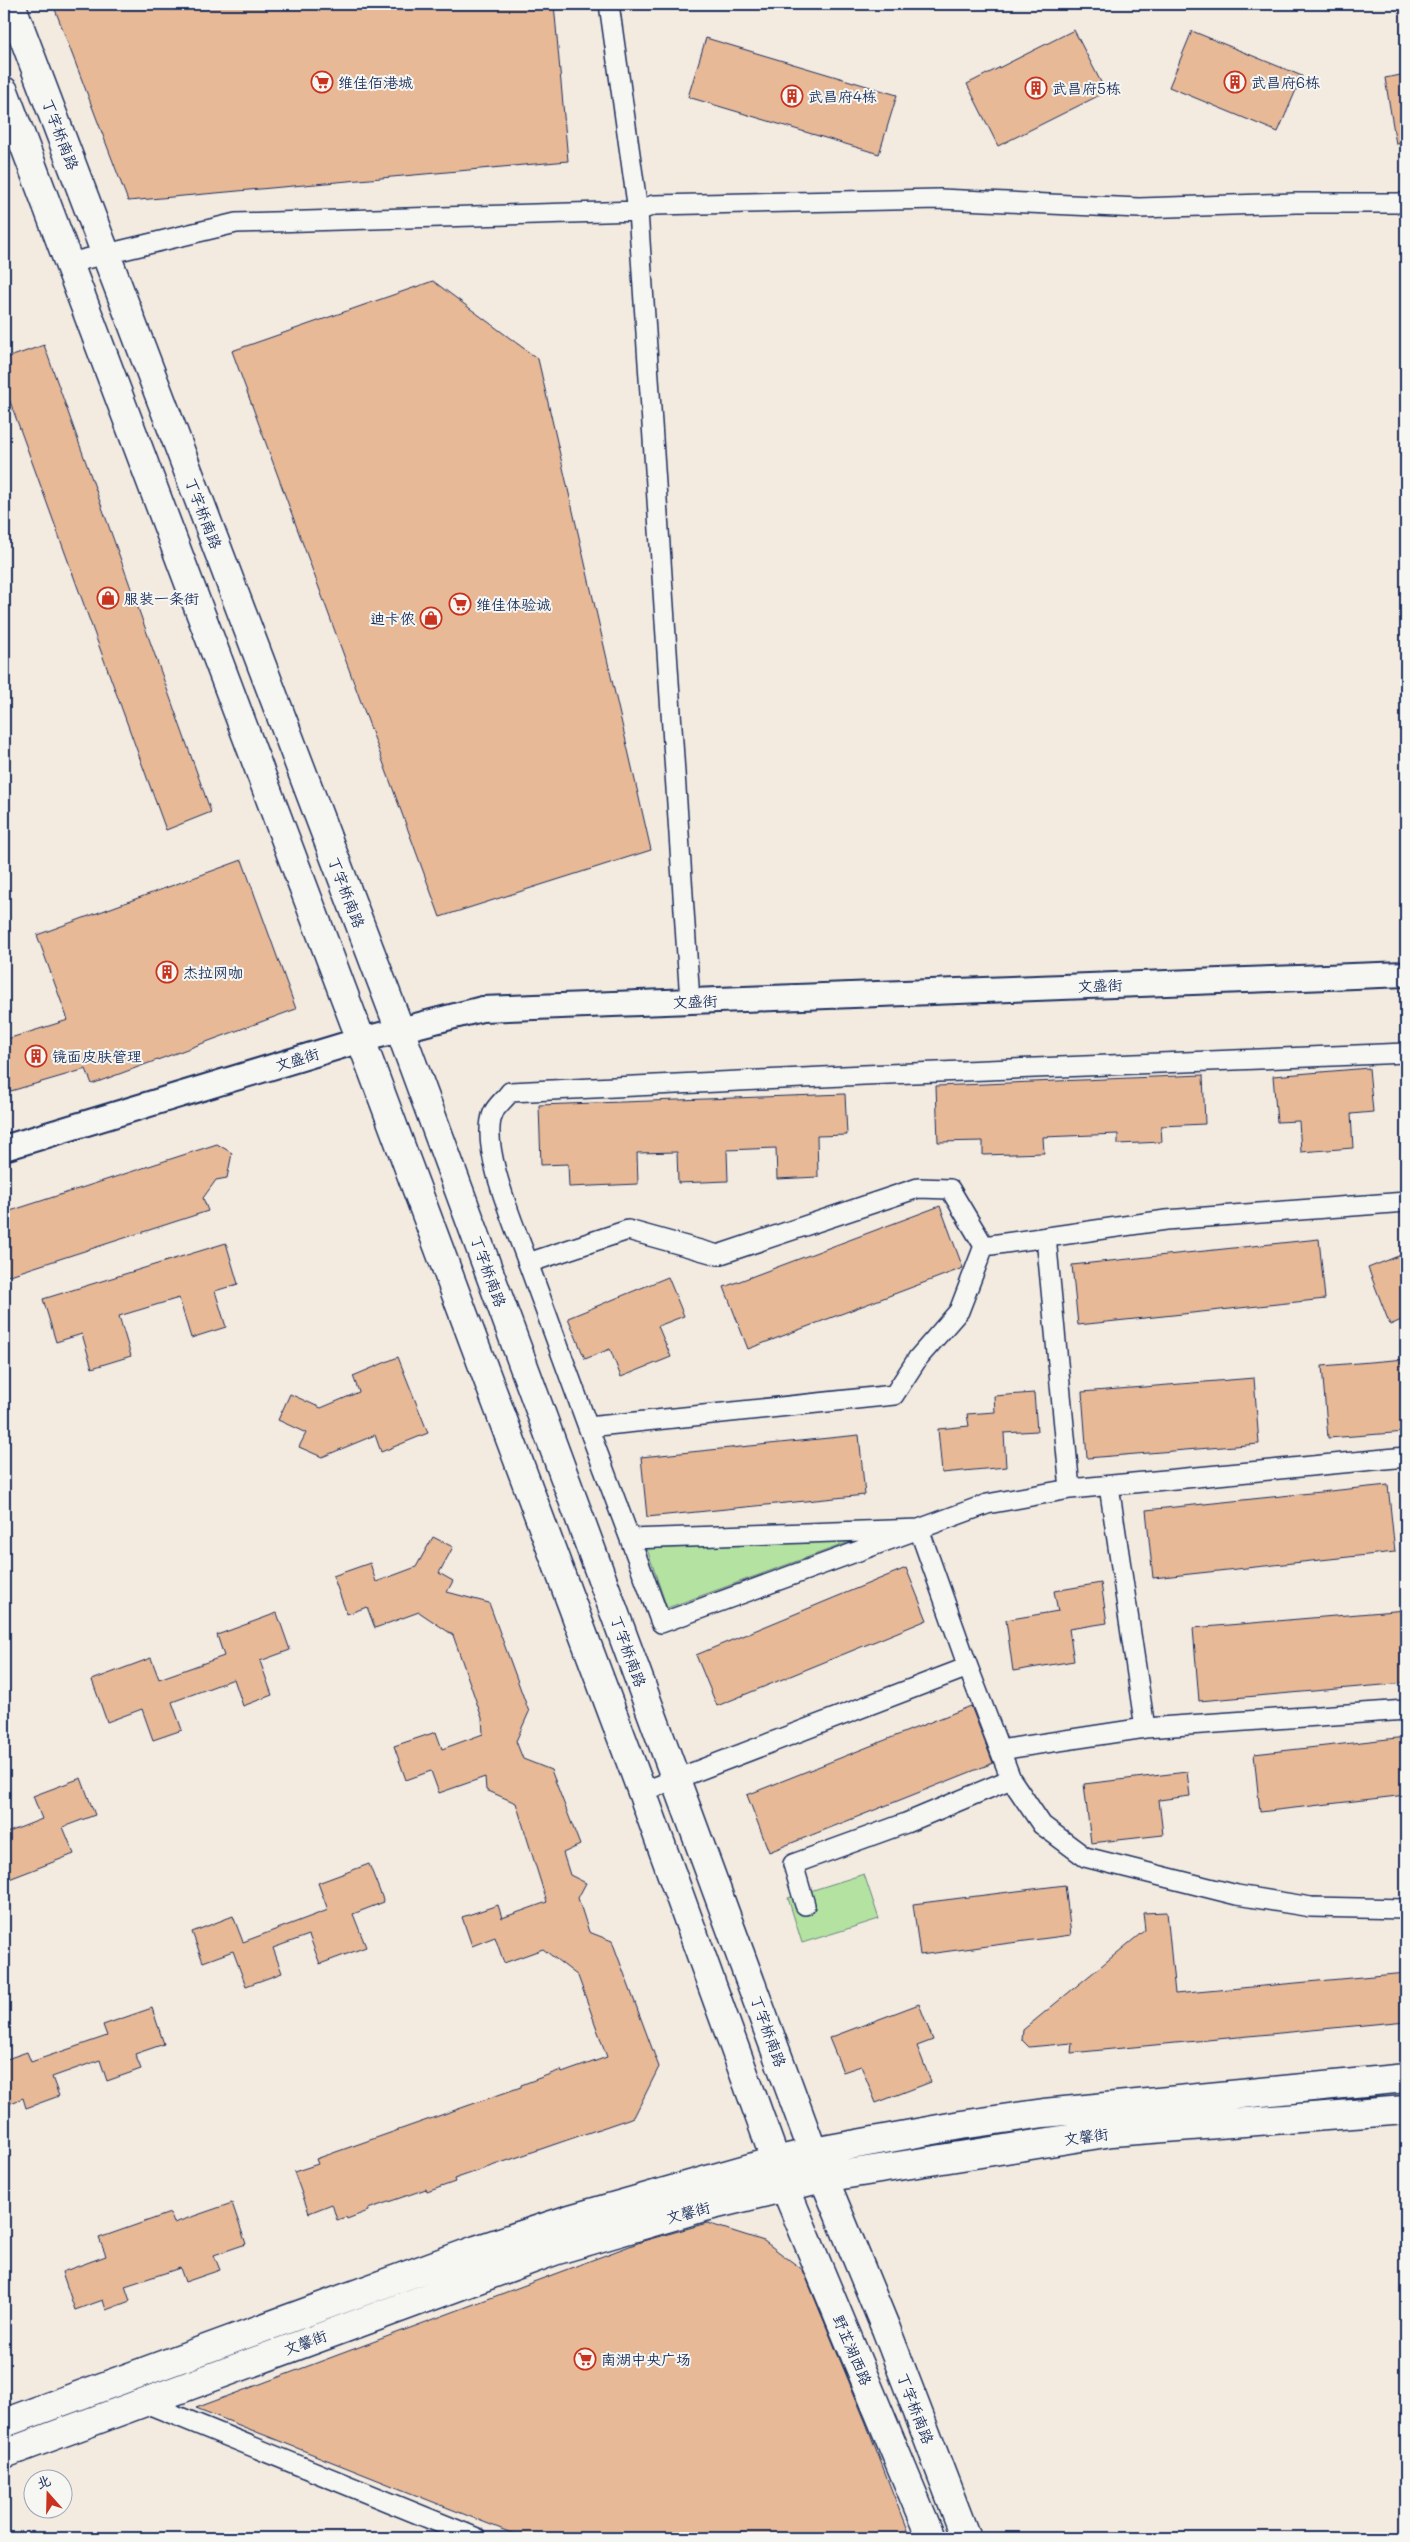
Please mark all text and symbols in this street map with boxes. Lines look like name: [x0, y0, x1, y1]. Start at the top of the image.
supermarket icon: 维佳佰港城: [310, 70, 334, 94]
building icon: 武昌府6栋: [1223, 70, 1247, 94]
place label: 维佳佰港城: [338, 72, 413, 92]
place label: 武昌府6栋: [1251, 72, 1320, 92]
building icon: 武昌府5栋: [1024, 76, 1048, 100]
place label: 武昌府5栋: [1052, 78, 1121, 98]
building icon: 武昌府4栋: [780, 84, 804, 108]
place label: 武昌府4栋: [808, 86, 877, 106]
street label: 丁字桥南路: [38, 95, 84, 173]
street label: 丁字桥南路: [181, 474, 227, 552]
shop icon: 服装一条街: [96, 586, 120, 610]
place label: 服装一条街: [124, 588, 199, 608]
supermarket icon: 维佳体验诚: [448, 592, 472, 616]
place label: 维佳体验诚: [476, 594, 551, 614]
shop icon: 迪卡侬: [419, 606, 443, 630]
place label: 迪卡侬: [370, 608, 416, 628]
street label: 丁字桥南路: [324, 853, 370, 931]
building icon: 杰拉网咖: [155, 960, 179, 984]
place label: 杰拉网咖: [183, 962, 243, 982]
street label: 文盛街: [1077, 974, 1123, 996]
street label: 文盛街: [672, 990, 718, 1012]
street label: 文盛街: [273, 1043, 321, 1075]
building icon: 镜面皮肤管理: [24, 1044, 48, 1068]
place label: 镜面皮肤管理: [52, 1046, 142, 1066]
street label: 丁字桥南路: [467, 1232, 511, 1310]
street label: 丁字桥南路: [607, 1612, 651, 1690]
street label: 丁字桥南路: [747, 1992, 791, 2070]
street label: 文馨街: [1062, 2123, 1110, 2149]
street label: 文馨街: [664, 2197, 712, 2227]
street label: 野芷湖西路: [829, 2312, 877, 2388]
street label: 文馨街: [280, 2325, 330, 2359]
supermarket icon: 南湖中央广场: [573, 2347, 597, 2371]
place label: 南湖中央广场: [601, 2349, 691, 2369]
street label: 丁字桥南路: [893, 2369, 939, 2447]
north arrow: [22, 2470, 72, 2520]
text: 北: [34, 2470, 53, 2493]

